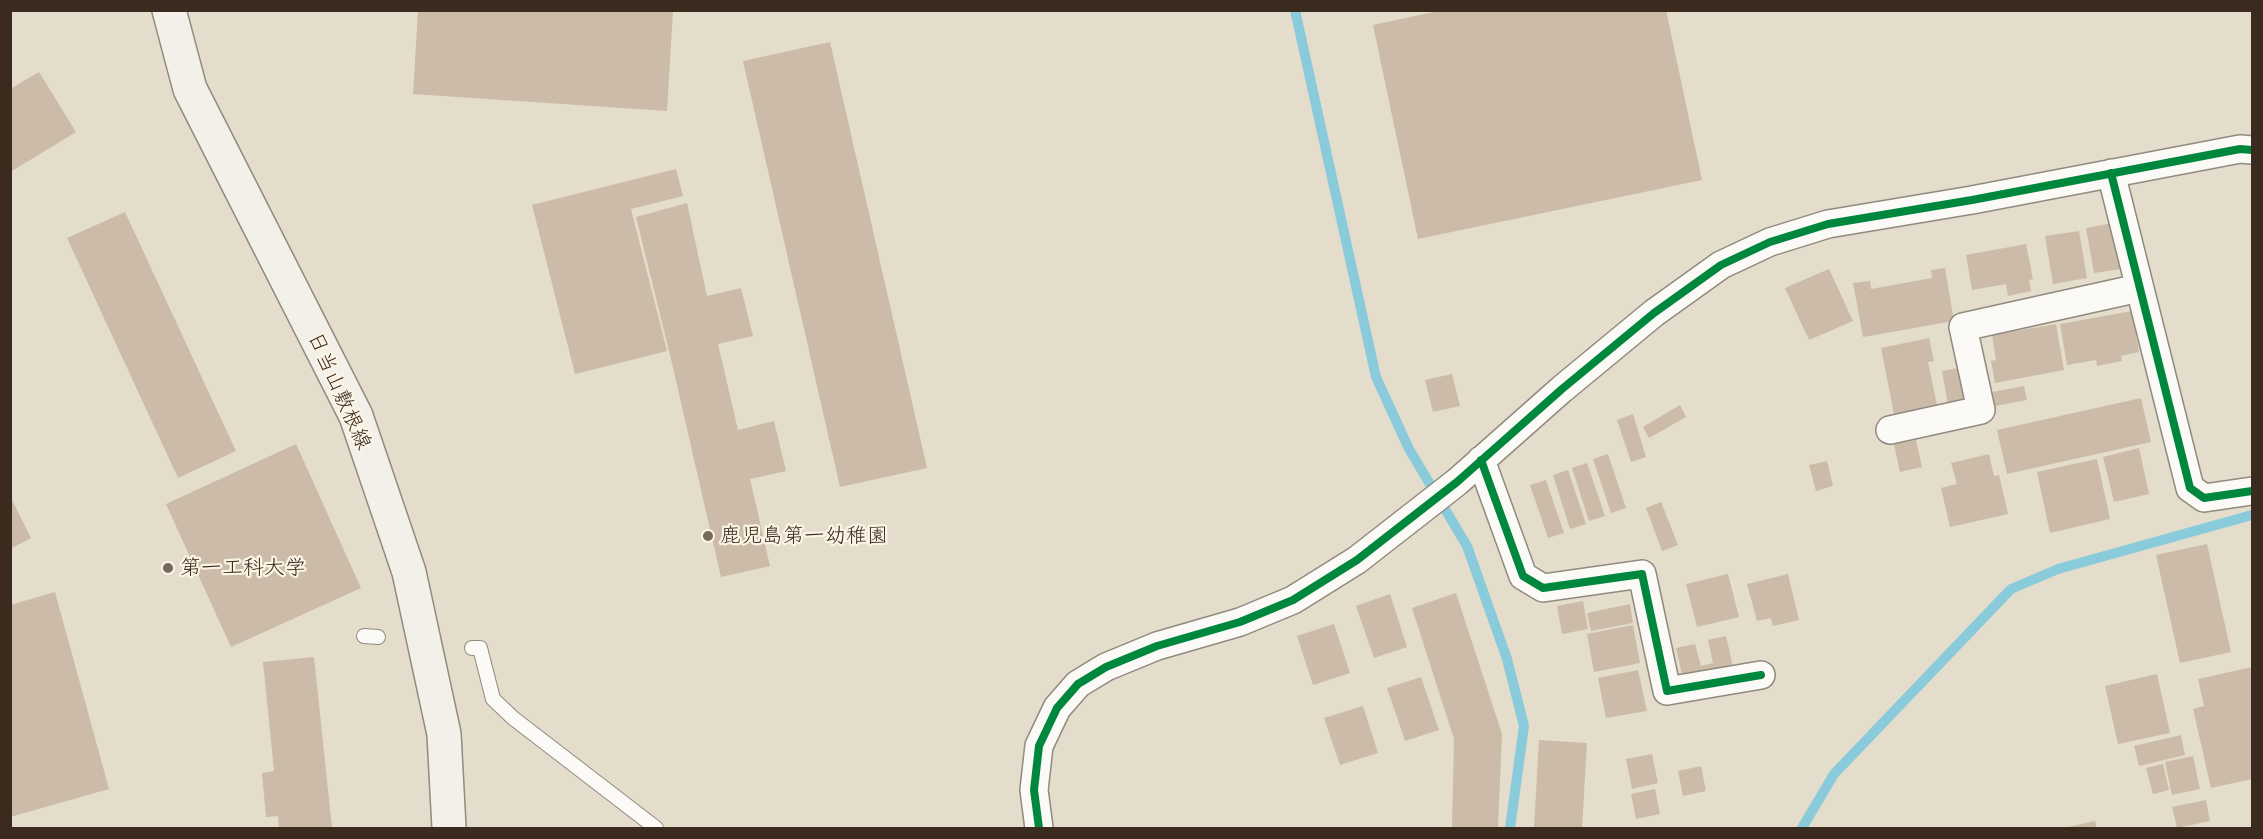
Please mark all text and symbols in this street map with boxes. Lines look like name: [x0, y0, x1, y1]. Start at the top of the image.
street label: 日当山敷根線: [302, 328, 376, 454]
place label: 鹿児島第一幼稚園: [720, 523, 888, 549]
marker: 鹿児島第一幼稚園: [701, 529, 715, 543]
place label: 第一工科大学: [180, 555, 306, 581]
marker: 第一工科大学: [161, 561, 175, 575]

